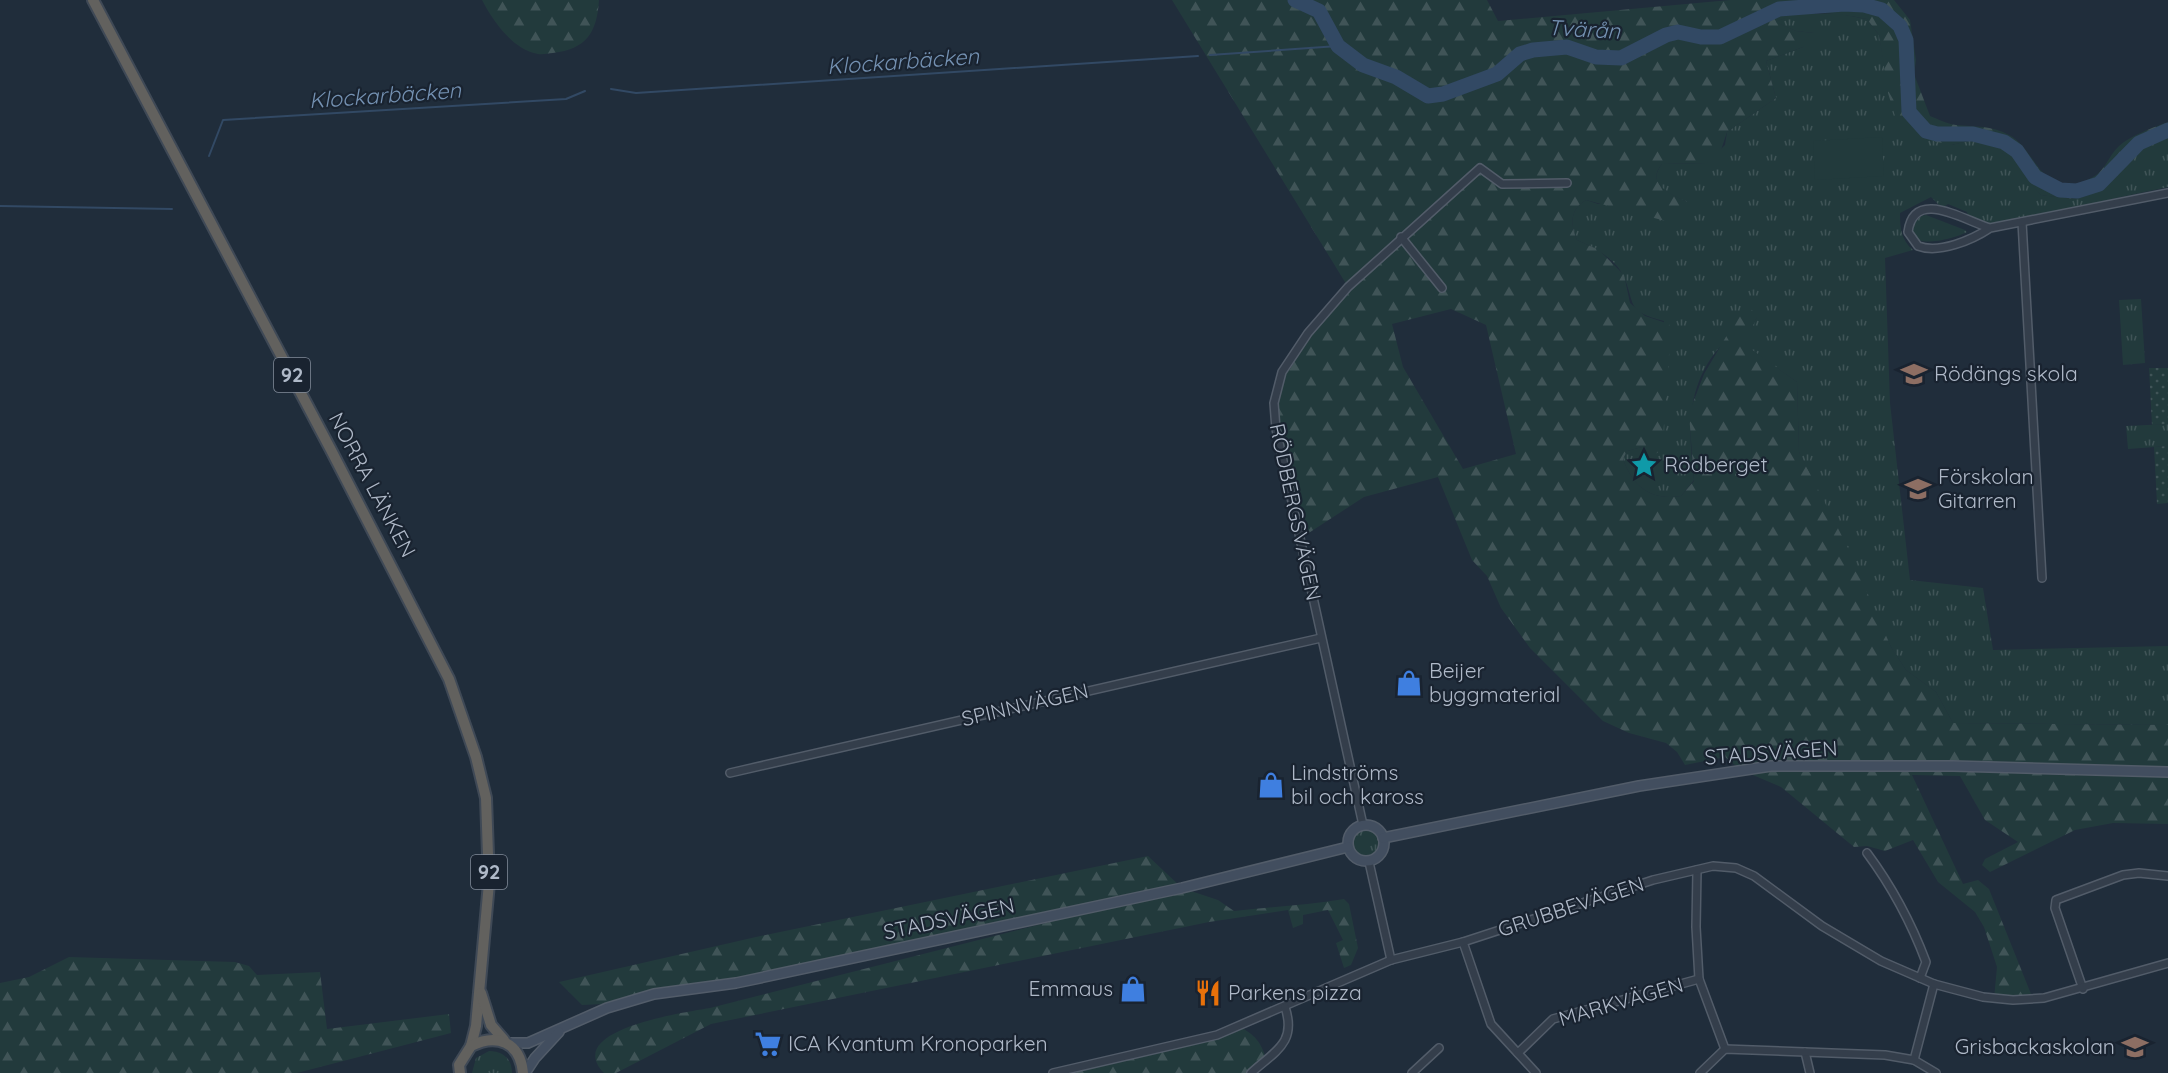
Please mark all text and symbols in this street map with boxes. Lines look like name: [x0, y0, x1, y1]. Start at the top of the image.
water label: Tvärån: [1547, 13, 1622, 45]
water label: Klockarbäcken: [826, 42, 981, 80]
water label: Klockarbäcken: [308, 76, 463, 114]
road number: 92: [274, 358, 310, 392]
school or university icon: Rödängs skola: [1899, 359, 1929, 389]
place label: Rödängs skola: [1934, 360, 2078, 386]
street label: NORRA LÄNKEN: [324, 408, 422, 561]
street label: RÖDBERGSVÄGEN: [1264, 421, 1327, 603]
place icon: Rödberget: [1629, 450, 1659, 480]
place label: Rödberget: [1664, 451, 1768, 477]
place label: Förskolan Gitarren: [1938, 463, 2034, 513]
school or university icon: Förskolan Gitarren: [1903, 474, 1933, 504]
place label: Beijer byggmaterial: [1429, 657, 1560, 707]
shop icon: Beijer byggmaterial: [1394, 668, 1424, 698]
street label: SPINNVÄGEN: [959, 677, 1091, 731]
street label: STADSVÄGEN: [1704, 734, 1838, 770]
place label: Lindströms bil och kaross: [1291, 759, 1424, 809]
shop icon: Lindströms bil och kaross: [1256, 770, 1286, 800]
road number: 92: [471, 855, 507, 889]
street label: GRUBBEVÄGEN: [1494, 870, 1647, 942]
street label: STADSVÄGEN: [881, 891, 1017, 945]
street label: MARKVÄGEN: [1555, 971, 1686, 1031]
shop icon: Emmaus: [1118, 974, 1148, 1004]
place label: Emmaus: [1028, 975, 1113, 1001]
restaurant icon: Parkens pizza: [1193, 978, 1223, 1008]
place label: Parkens pizza: [1228, 979, 1362, 1005]
supermarket icon: ICA Kvantum Kronoparken: [753, 1029, 783, 1059]
place label: ICA Kvantum Kronoparken: [788, 1030, 1048, 1056]
school or university icon: Grisbackaskolan: [2120, 1032, 2150, 1062]
place label: Grisbackaskolan: [1955, 1033, 2115, 1059]

